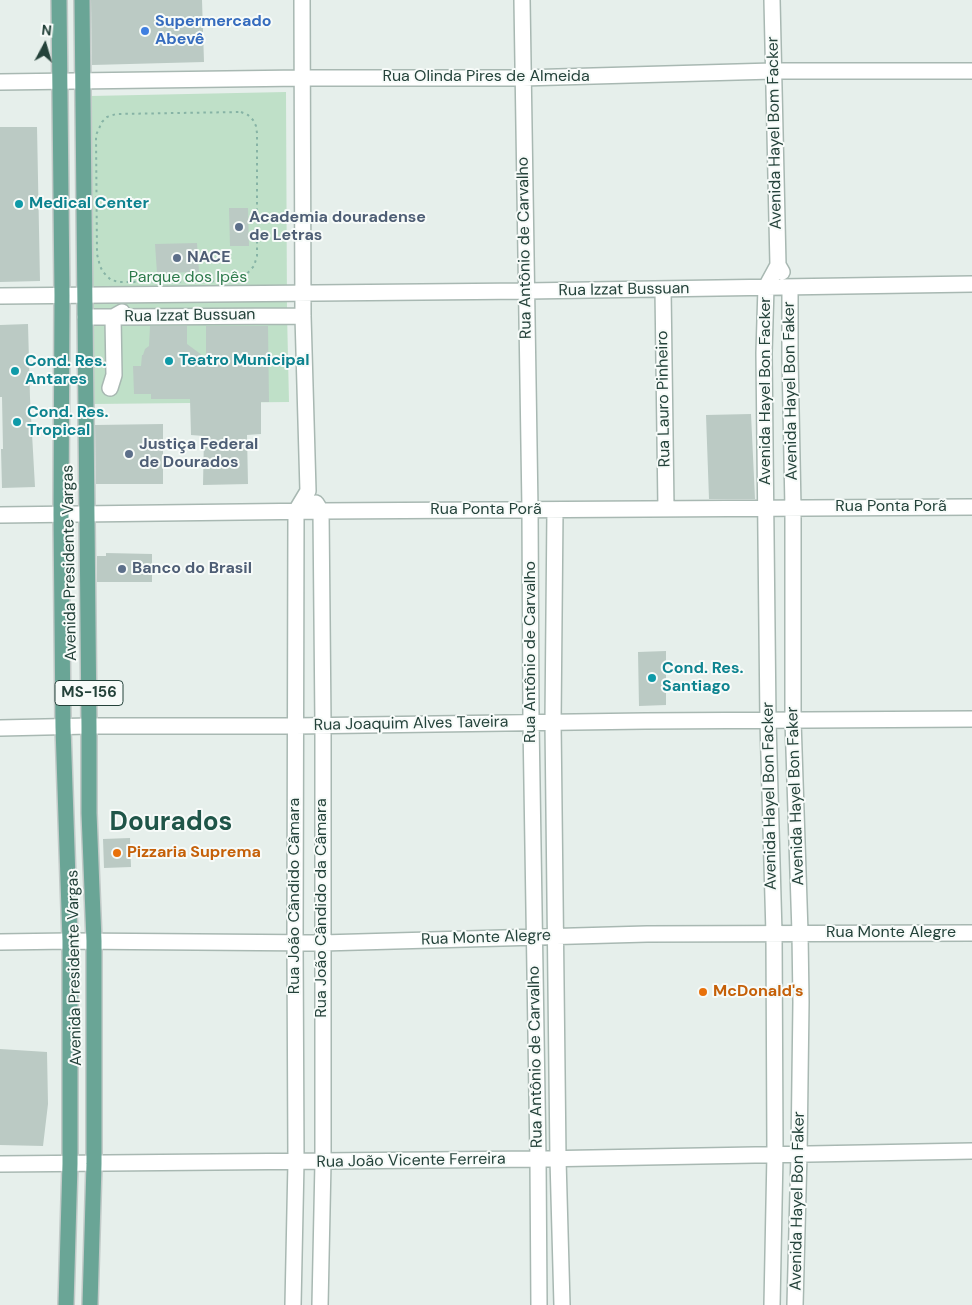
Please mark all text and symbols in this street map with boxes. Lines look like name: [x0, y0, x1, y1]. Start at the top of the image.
place label: Supermercado Abevê: [155, 12, 272, 50]
north arrow: [20, 20, 70, 70]
text: N: [41, 21, 53, 40]
marker: Supermercado Abevê: [139, 25, 151, 37]
street label: Avenida Hayel Bom Facker: [764, 36, 786, 230]
street label: Rua Olinda Pires de Almeida: [382, 67, 590, 87]
street label: Rua Antônio de Carvalho: [514, 157, 536, 339]
place label: Medical Center: [29, 194, 149, 214]
marker: Medical Center: [13, 198, 25, 210]
place label: Academia douradense de Letras: [249, 208, 426, 246]
marker: Academia douradense de Letras: [233, 221, 245, 233]
place label: NACE: [187, 248, 231, 268]
marker: NACE: [171, 252, 183, 264]
park label: Parque dos Ipês: [129, 268, 247, 288]
street label: Rua Izzat Bussuan: [558, 279, 690, 301]
street label: Avenida Hayel Bon Facker: [756, 297, 776, 485]
street label: Avenida Hayel Bon Faker: [780, 301, 802, 481]
street label: Rua Izzat Bussuan: [124, 305, 256, 327]
street label: Rua Lauro Pinheiro: [653, 330, 675, 468]
place label: Teatro Municipal: [179, 351, 309, 371]
place label: Cond. Res. Antares: [25, 352, 107, 390]
marker: Teatro Municipal: [163, 355, 175, 367]
marker: Cond. Res. Antares: [9, 365, 21, 377]
place label: Cond. Res. Tropical: [27, 403, 109, 441]
marker: Cond. Res. Tropical: [11, 416, 23, 428]
place label: Justiça Federal de Dourados: [139, 435, 258, 473]
marker: Justiça Federal de Dourados: [123, 448, 135, 460]
street label: Avenida Presidente Vargas: [59, 465, 81, 661]
street label: Rua Ponta Porã: [835, 497, 947, 517]
street label: Rua Ponta Porã: [430, 500, 542, 520]
place label: Banco do Brasil: [132, 559, 252, 579]
street label: Rua Antônio de Carvalho: [521, 561, 541, 743]
marker: Banco do Brasil: [116, 563, 128, 575]
place label: Cond. Res. Santiago: [662, 659, 744, 697]
marker: Cond. Res. Santiago: [646, 672, 658, 684]
road number: MS-156: [55, 680, 123, 706]
street label: Avenida Hayel Bon Facker: [759, 702, 781, 890]
street label: Avenida Hayel Bon Faker: [783, 706, 809, 886]
street label: Rua Joaquim Alves Taveira: [313, 713, 509, 735]
street label: Rua João Cândido Câmara: [285, 798, 305, 994]
street label: Rua João Cândido da Câmara: [312, 798, 332, 1018]
district label: Dourados: [110, 807, 232, 839]
place label: Pizzaria Suprema: [127, 843, 261, 863]
marker: Pizzaria Suprema: [111, 847, 123, 859]
street label: Avenida Presidente Vargas: [64, 870, 86, 1066]
street label: Rua Monte Alegre: [826, 923, 956, 943]
street label: Rua Monte Alegre: [421, 926, 551, 950]
street label: Rua Antônio de Carvalho: [525, 966, 547, 1148]
place label: McDonald's: [713, 982, 804, 1002]
marker: McDonald's: [697, 986, 709, 998]
street label: Avenida Hayel Bon Faker: [787, 1111, 809, 1291]
street label: Rua João Vicente Ferreira: [316, 1150, 506, 1172]

